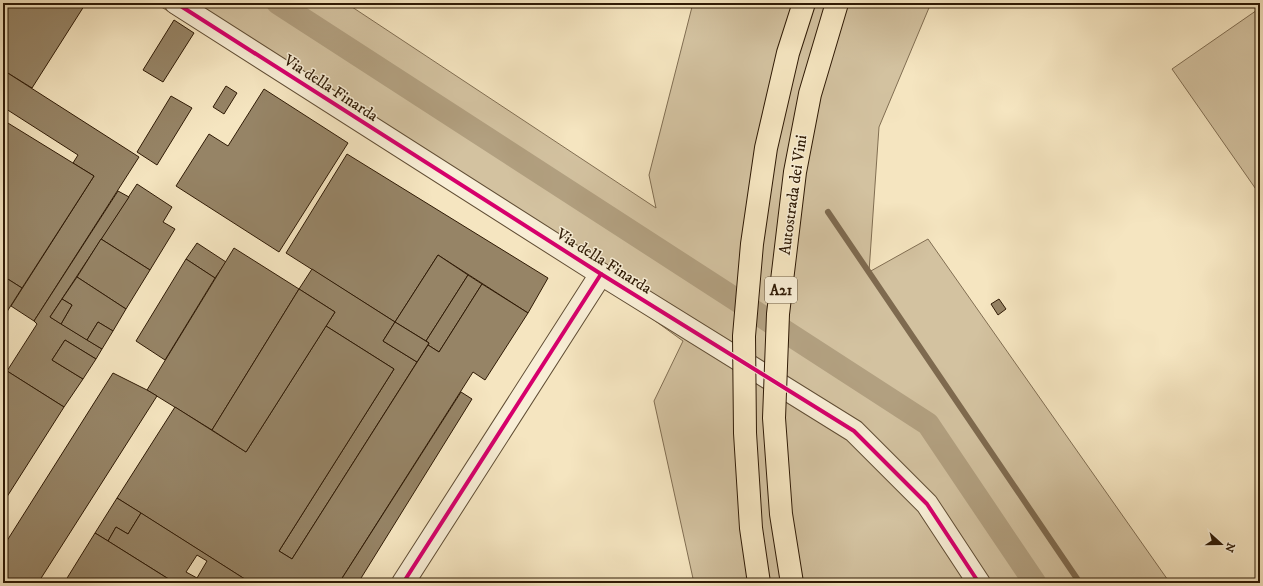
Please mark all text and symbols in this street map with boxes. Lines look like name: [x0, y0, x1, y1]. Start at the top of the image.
street label: Via della Finarda: [279, 50, 382, 126]
street label: Autostrada dei Vini: [775, 134, 811, 256]
street label: Via della Finarda: [552, 223, 656, 298]
road number: A21: [765, 277, 797, 303]
north arrow: [1201, 524, 1241, 564]
text: N: [1221, 541, 1238, 554]

